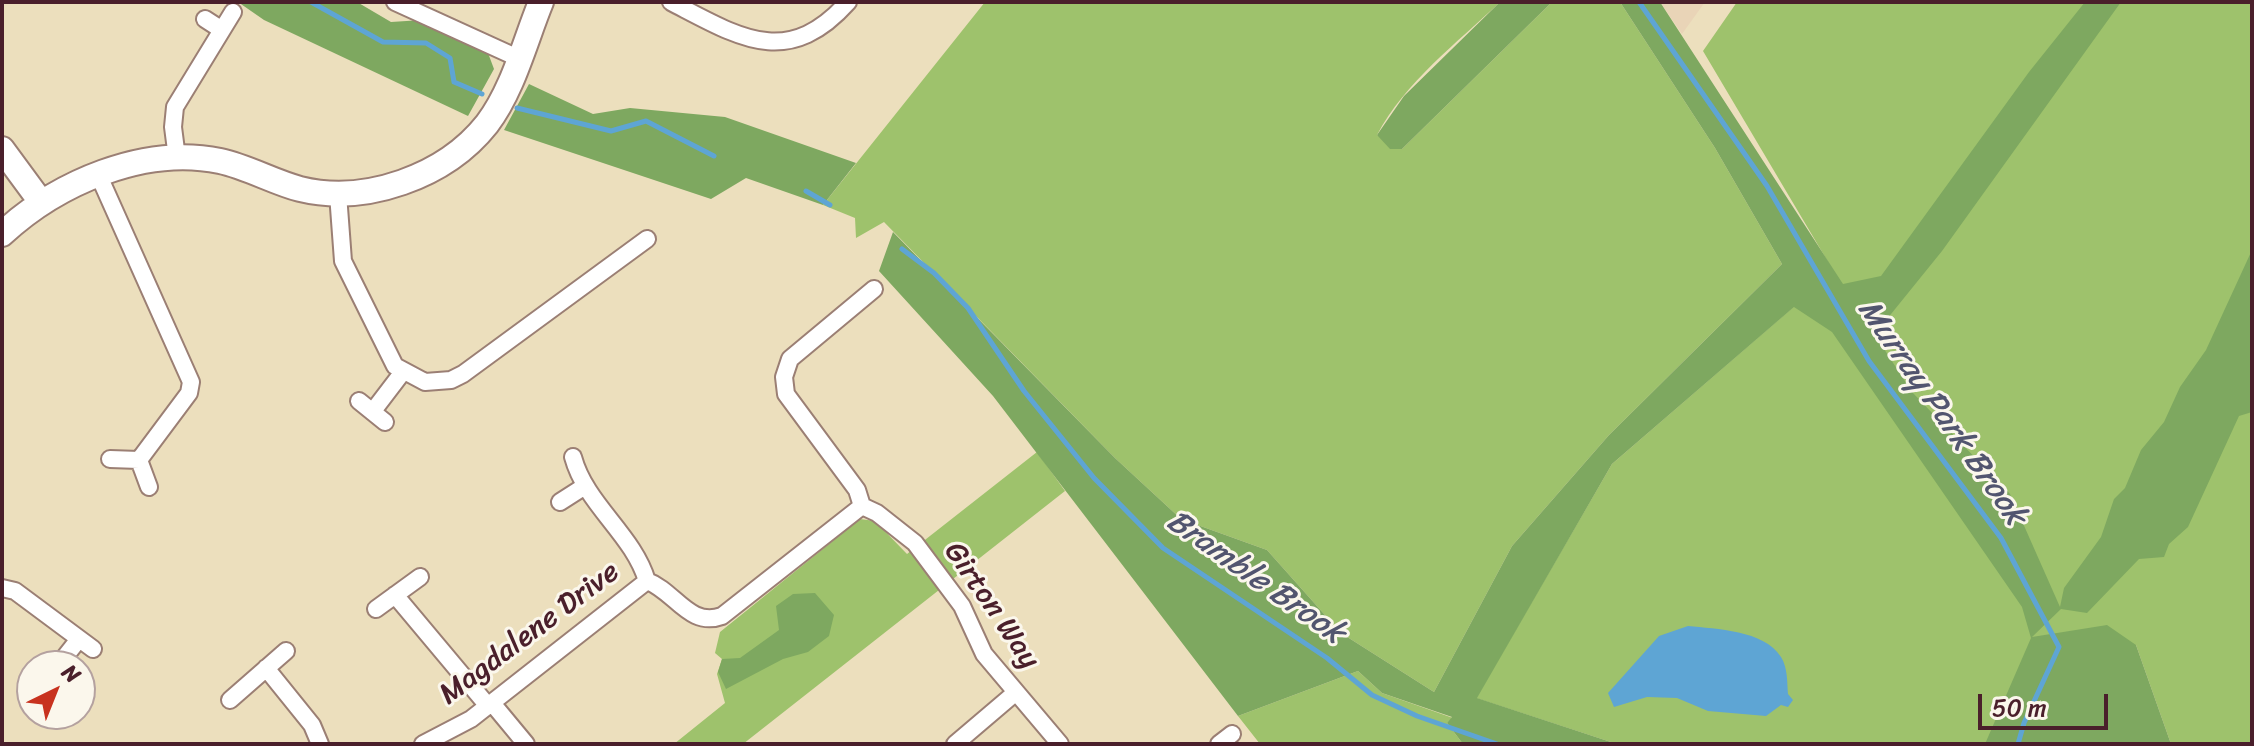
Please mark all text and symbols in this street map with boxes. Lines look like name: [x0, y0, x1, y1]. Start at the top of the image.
water label: Murray Park Brook: [1849, 293, 2033, 533]
water label: Bramble Brook: [1159, 503, 1351, 653]
street label: Girton Way: [935, 536, 1047, 676]
street label: Magdalene Drive: [433, 555, 627, 713]
north arrow: [16, 650, 96, 730]
text: N: [52, 654, 90, 693]
scale bar: [1982, 678, 2112, 728]
text: 50 m: [1992, 687, 2047, 729]

